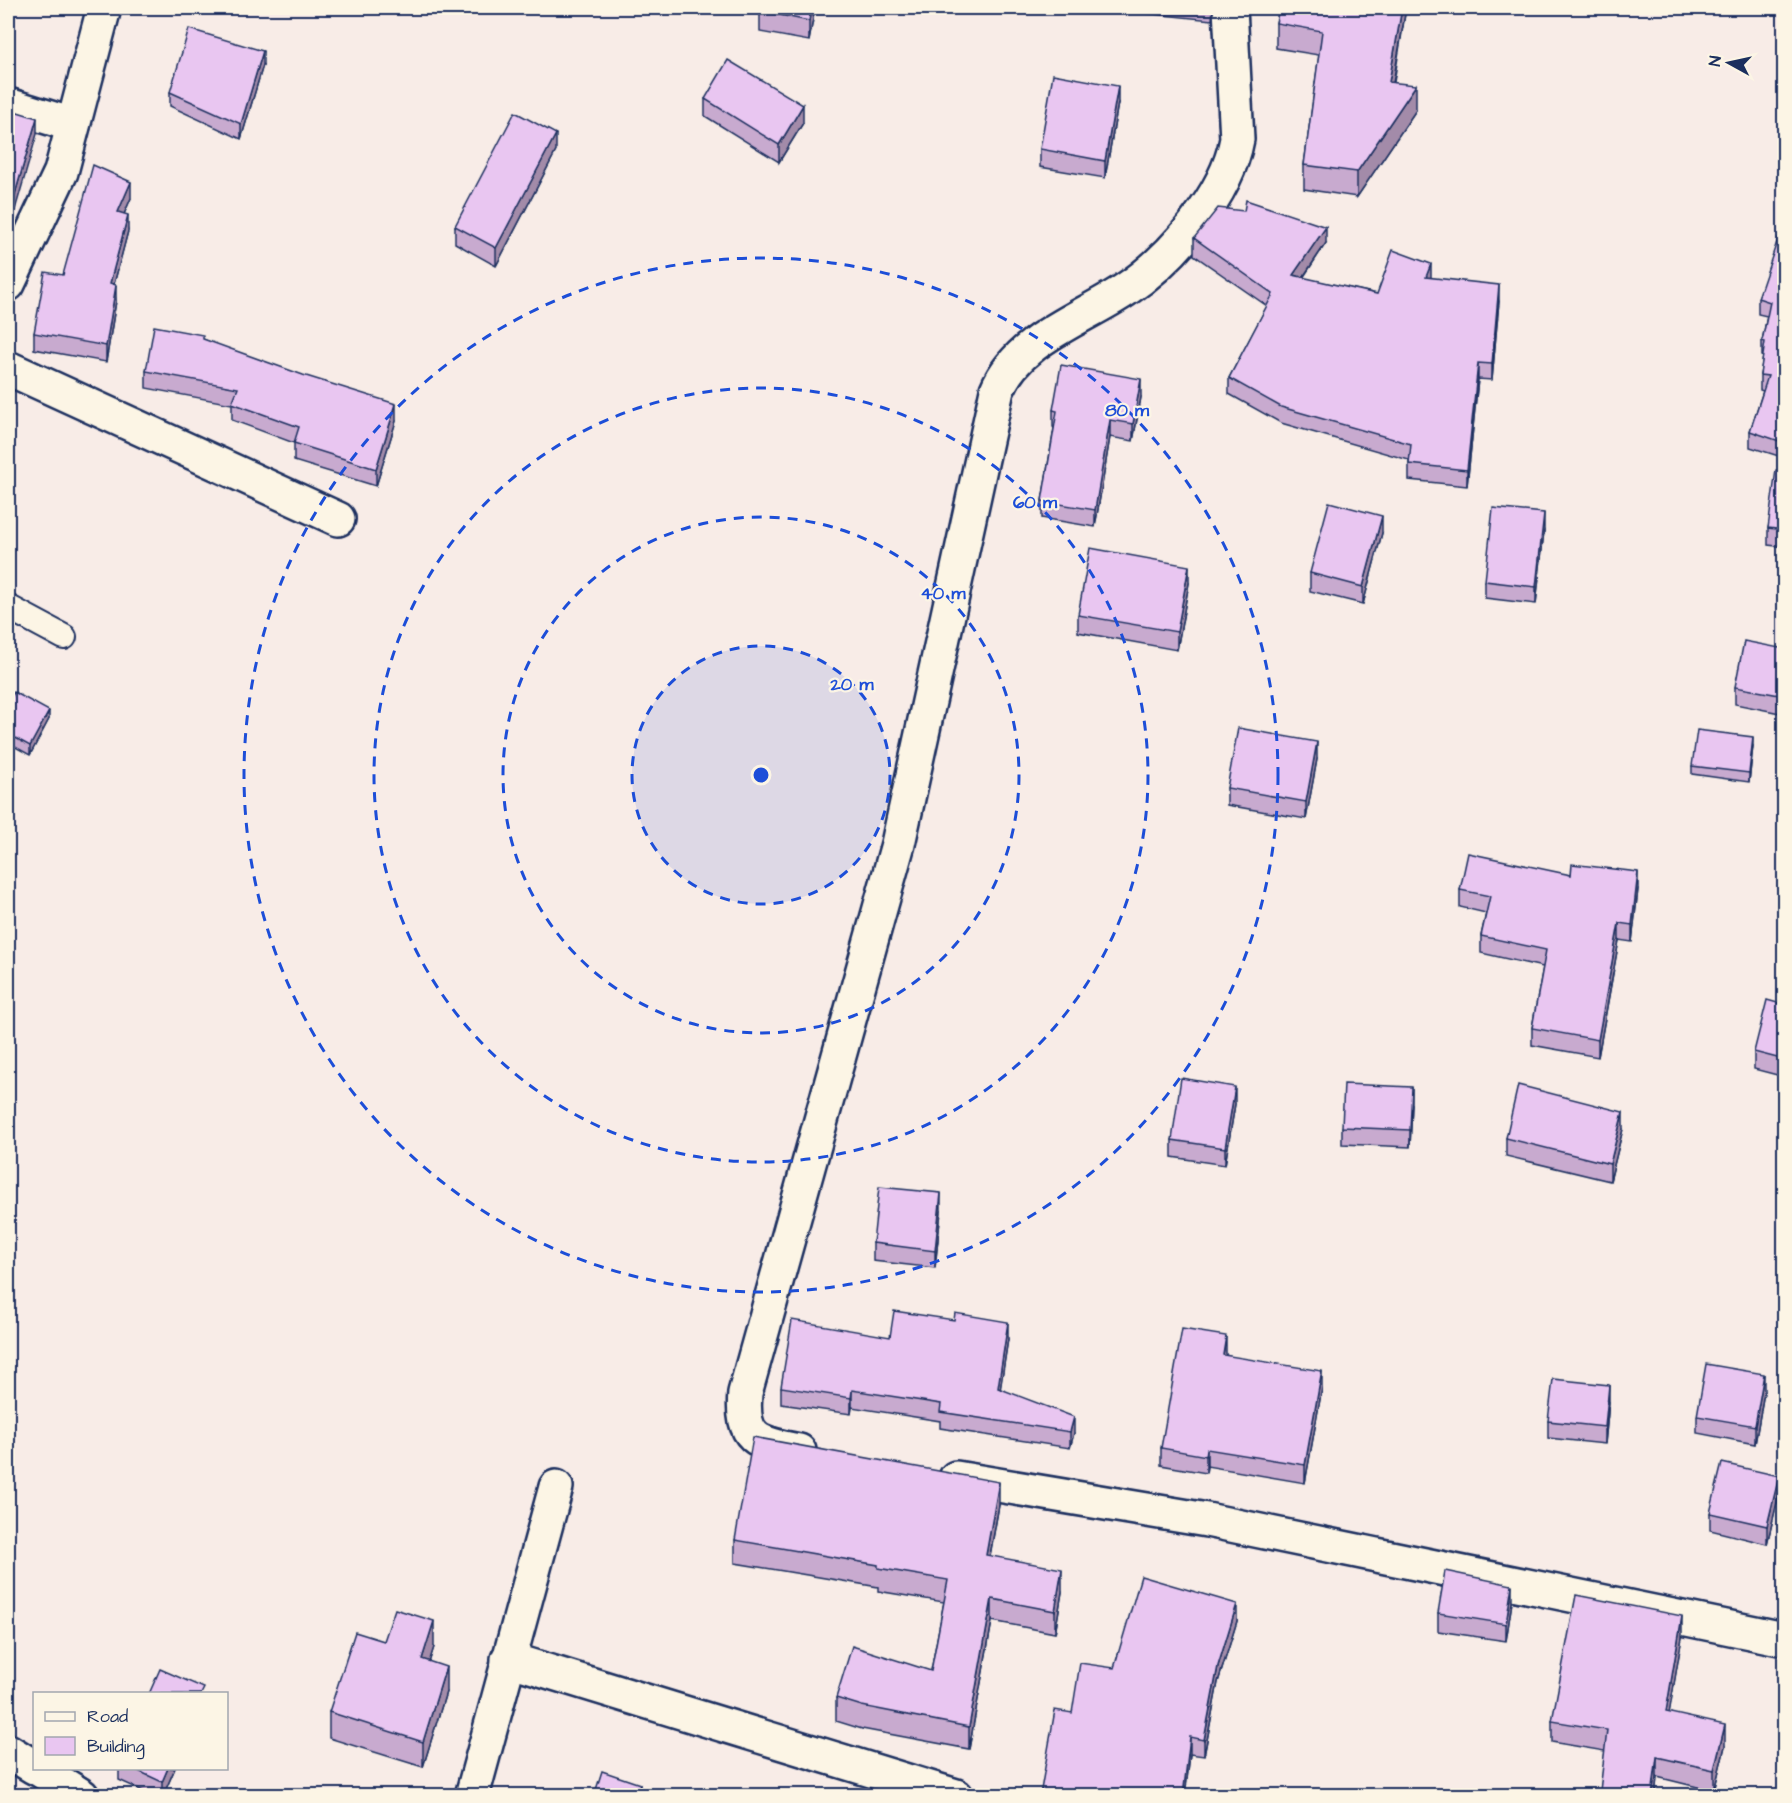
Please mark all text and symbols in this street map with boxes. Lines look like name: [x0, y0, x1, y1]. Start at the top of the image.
north arrow: [1699, 33, 1759, 93]
text: N: [1704, 55, 1727, 68]
text: 80 m: [1105, 398, 1150, 423]
text: 60 m: [1013, 490, 1058, 515]
text: 40 m: [921, 581, 966, 606]
text: 20 m: [830, 672, 874, 697]
centre of rings: [751, 765, 771, 785]
legend: [33, 1692, 228, 1770]
text: Road: [87, 1704, 128, 1729]
text: Building: [87, 1734, 145, 1760]

